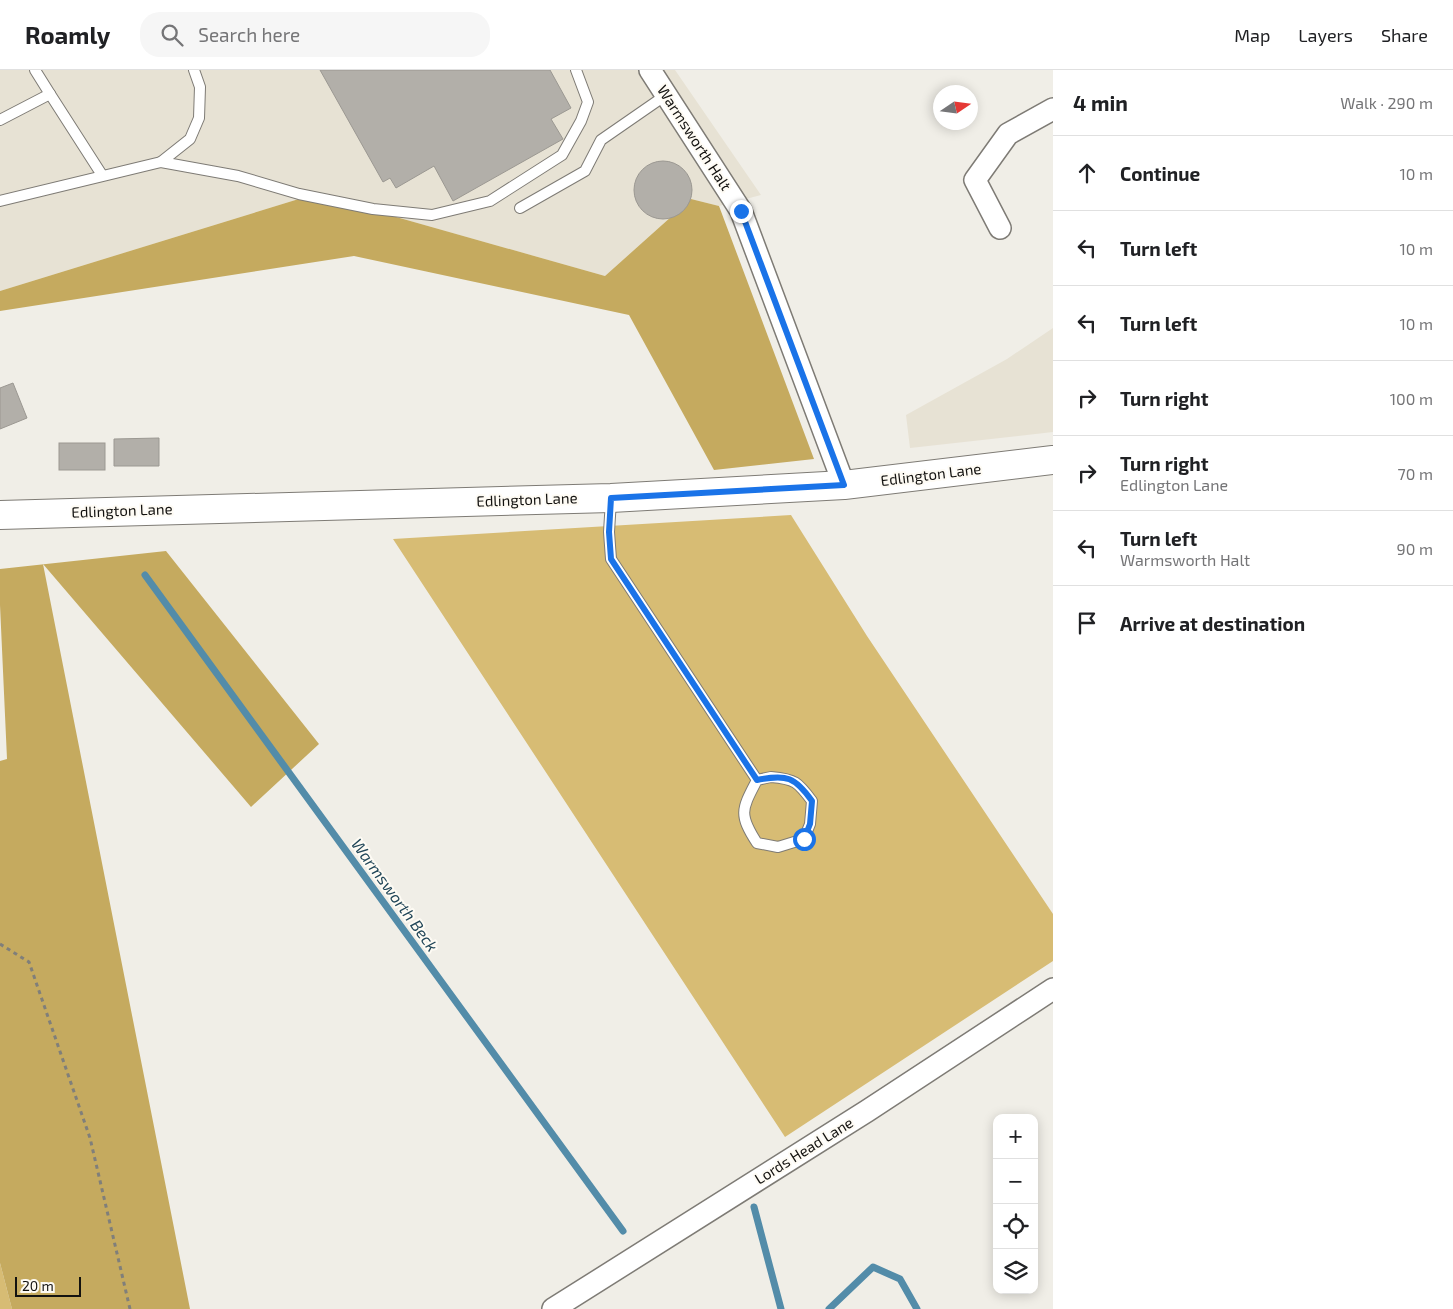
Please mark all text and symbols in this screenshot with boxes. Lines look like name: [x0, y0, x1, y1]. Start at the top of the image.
search box: [140, 12, 490, 57]
text: Roamly: [25, 20, 110, 49]
icon: search: [158, 21, 186, 49]
text: Search here: [198, 23, 300, 46]
text: Map: [1234, 24, 1270, 46]
text: Layers: [1298, 24, 1353, 46]
text: Share: [1381, 24, 1428, 46]
street label: Warmsworth Halt: [654, 81, 736, 194]
north arrow: [933, 85, 978, 130]
text: 4 min: [1073, 90, 1128, 115]
text: Walk · 290 m: [1340, 93, 1433, 112]
icon: ahead: [1073, 159, 1101, 187]
text: Continue: [1120, 162, 1200, 185]
text: 10 m: [1399, 164, 1433, 183]
route end: [730, 200, 753, 223]
icon: left: [1073, 234, 1101, 262]
text: Turn left: [1120, 237, 1197, 260]
text: 10 m: [1399, 239, 1433, 258]
icon: left: [1073, 309, 1101, 337]
text: Turn left: [1120, 312, 1197, 335]
text: 10 m: [1399, 314, 1433, 333]
icon: right: [1073, 384, 1101, 412]
text: Turn right: [1120, 387, 1208, 410]
text: 100 m: [1390, 389, 1433, 408]
text: Turn right: [1120, 452, 1208, 475]
street label: Edlington Lane: [880, 459, 982, 489]
icon: right: [1073, 459, 1101, 487]
text: 70 m: [1398, 464, 1433, 483]
text: Edlington Lane: [1120, 475, 1228, 494]
street label: Edlington Lane: [476, 488, 578, 510]
street label: Edlington Lane: [71, 499, 173, 521]
text: Turn left: [1120, 527, 1197, 550]
icon: left: [1073, 534, 1101, 562]
text: 90 m: [1397, 539, 1433, 558]
text: Warmsworth Halt: [1120, 550, 1250, 569]
icon: arrive: [1073, 609, 1101, 637]
text: Arrive at destination: [1120, 612, 1305, 635]
route start: [793, 828, 816, 851]
water label: Warmsworth Beck: [348, 835, 443, 955]
street label: Lords Head Lane: [751, 1113, 856, 1188]
map controls: [993, 1114, 1038, 1294]
button: +: [993, 1114, 1038, 1159]
button: −: [993, 1159, 1038, 1204]
button: locate: [993, 1204, 1038, 1249]
button: layers: [993, 1249, 1038, 1294]
scale bar: [15, 1274, 81, 1297]
text: 20 m: [22, 1277, 54, 1294]

